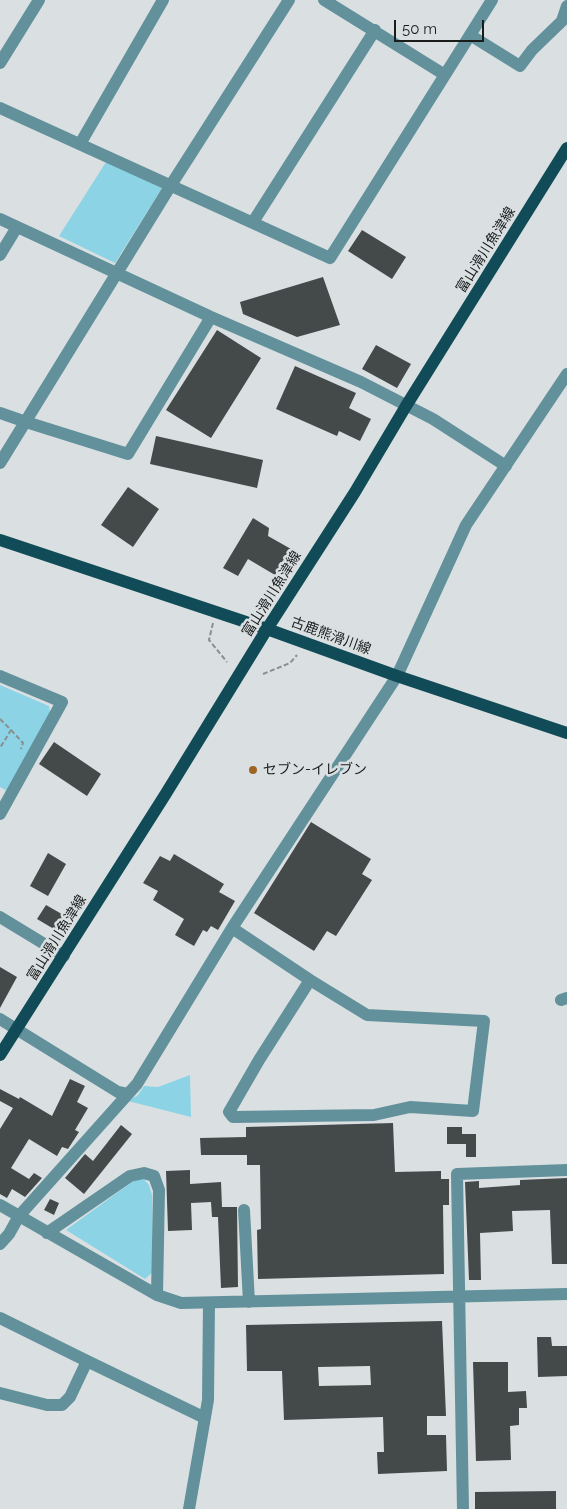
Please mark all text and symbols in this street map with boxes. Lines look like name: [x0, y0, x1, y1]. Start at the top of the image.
scale bar: [397, 10, 487, 42]
text: 50 m: [402, 20, 437, 38]
street label: 富山滑川魚津線: [453, 204, 519, 296]
street label: 富山滑川魚津線: [239, 548, 305, 640]
street label: 古鹿熊滑川線: [289, 614, 373, 658]
place label: セブン-イレブン: [263, 762, 367, 778]
marker: セブン-イレブン: [247, 764, 259, 776]
street label: 富山滑川魚津線: [24, 892, 90, 984]

